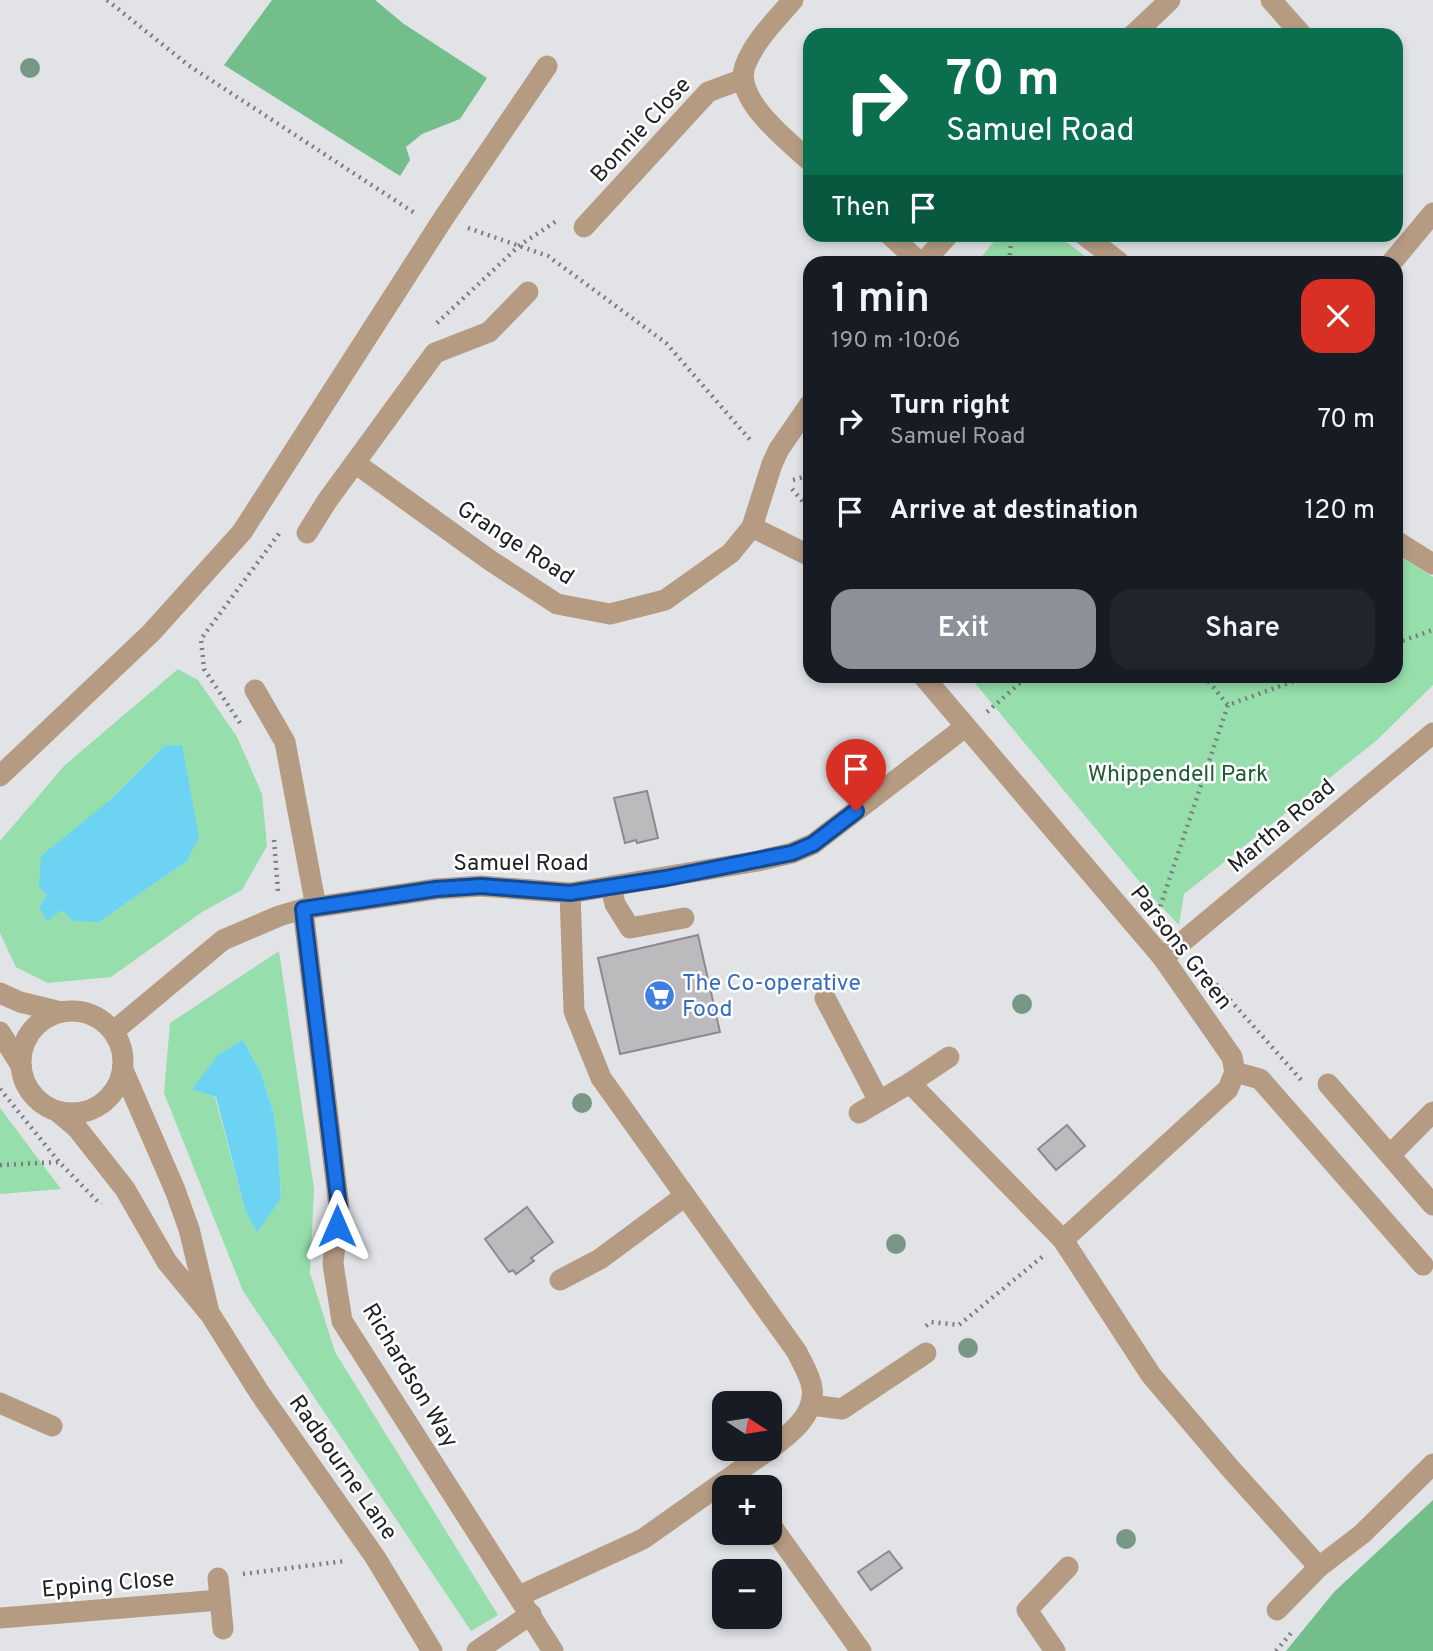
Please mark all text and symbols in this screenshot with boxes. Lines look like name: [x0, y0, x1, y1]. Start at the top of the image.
text: 70 m: [946, 51, 1060, 113]
icon: right: [831, 56, 922, 147]
street label: Bonnie Close: [585, 72, 698, 190]
text: Samuel Road: [946, 112, 1135, 152]
icon: arrive: [904, 189, 942, 227]
text: Then: [831, 192, 890, 225]
text: 1 min: [831, 274, 930, 327]
button: close: [1301, 279, 1375, 353]
text: 190 m · 10:06: [831, 327, 961, 356]
text: Turn right: [890, 390, 1010, 423]
icon: right: [831, 402, 869, 440]
text: 70 m: [1317, 404, 1375, 437]
text: Samuel Road: [890, 423, 1026, 452]
icon: arrive: [831, 493, 869, 531]
street label: Grange Road: [451, 495, 579, 593]
text: Arrive at destination: [890, 495, 1138, 528]
text: 120 m: [1305, 495, 1375, 528]
button: Exit: [831, 589, 1096, 669]
button: Share: [1110, 589, 1375, 669]
pin: [826, 739, 886, 811]
icon: arrive: [837, 750, 875, 788]
park label: Whippendell Park: [1088, 761, 1268, 790]
street label: Martha Road: [1223, 774, 1342, 880]
street label: Samuel Road: [453, 850, 589, 879]
street label: Parsons Green: [1122, 880, 1238, 1017]
place label: The Co-operative Food: [682, 970, 861, 1025]
supermarket icon: The Co-operative Food: [642, 978, 676, 1012]
position arrow: [300, 1189, 374, 1263]
street label: Richardson Way: [354, 1299, 463, 1454]
street label: Radbourne Lane: [281, 1390, 403, 1547]
north arrow: [712, 1391, 782, 1461]
map controls: [712, 1391, 782, 1629]
button: +: [712, 1475, 782, 1545]
button: −: [712, 1559, 782, 1629]
street label: Epping Close: [40, 1565, 176, 1606]

